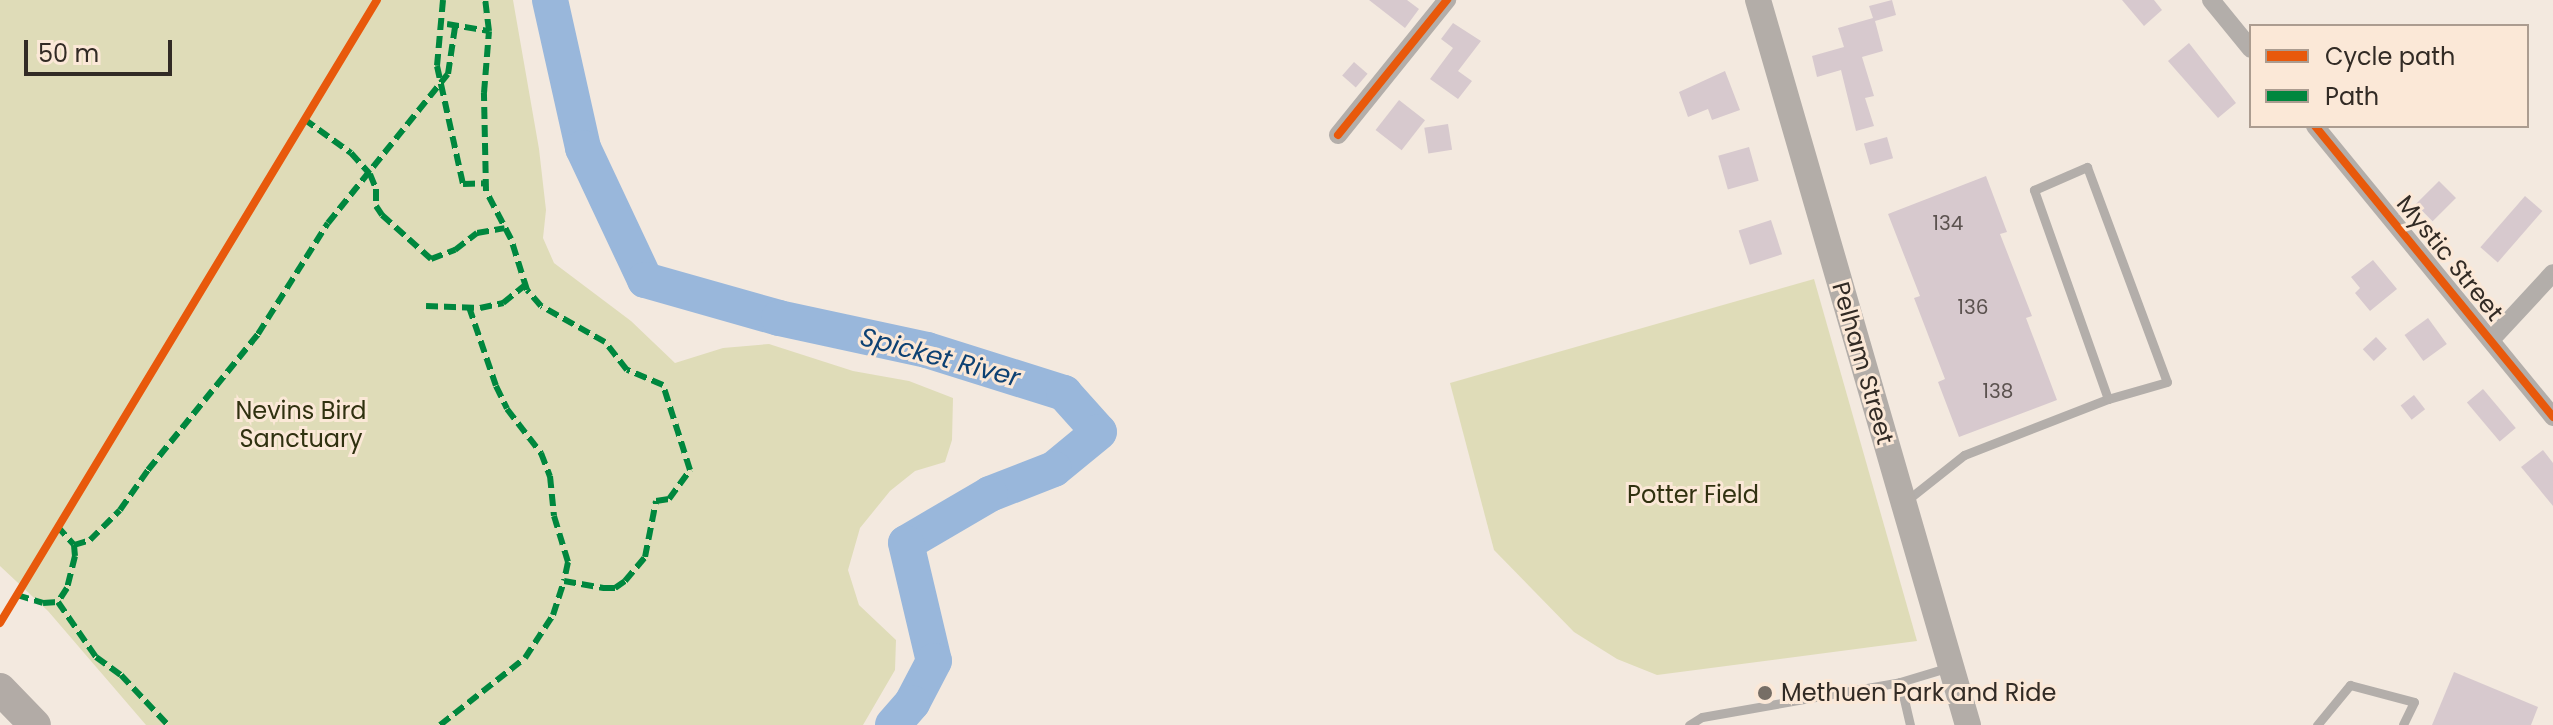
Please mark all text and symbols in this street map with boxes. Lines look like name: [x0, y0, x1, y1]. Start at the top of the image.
scale bar: [28, 24, 176, 74]
legend: [2249, 24, 2529, 128]
text: 50 m: [38, 37, 99, 70]
text: Cycle path: [2325, 40, 2455, 73]
text: Path: [2325, 80, 2379, 113]
street label: Mystic Street: [2391, 190, 2509, 326]
house number: 134: [1933, 211, 1963, 235]
street label: Pelham Street: [1826, 278, 1900, 448]
house number: 136: [1958, 295, 1988, 319]
water label: Spicket River: [857, 322, 1023, 394]
house number: 138: [1983, 379, 2013, 403]
park label: Nevins Bird Sanctuary: [235, 397, 367, 453]
park label: Potter Field: [1627, 481, 1759, 509]
place label: Methuen Park and Ride: [1781, 679, 2056, 707]
marker: Methuen Park and Ride: [1756, 684, 1774, 702]

